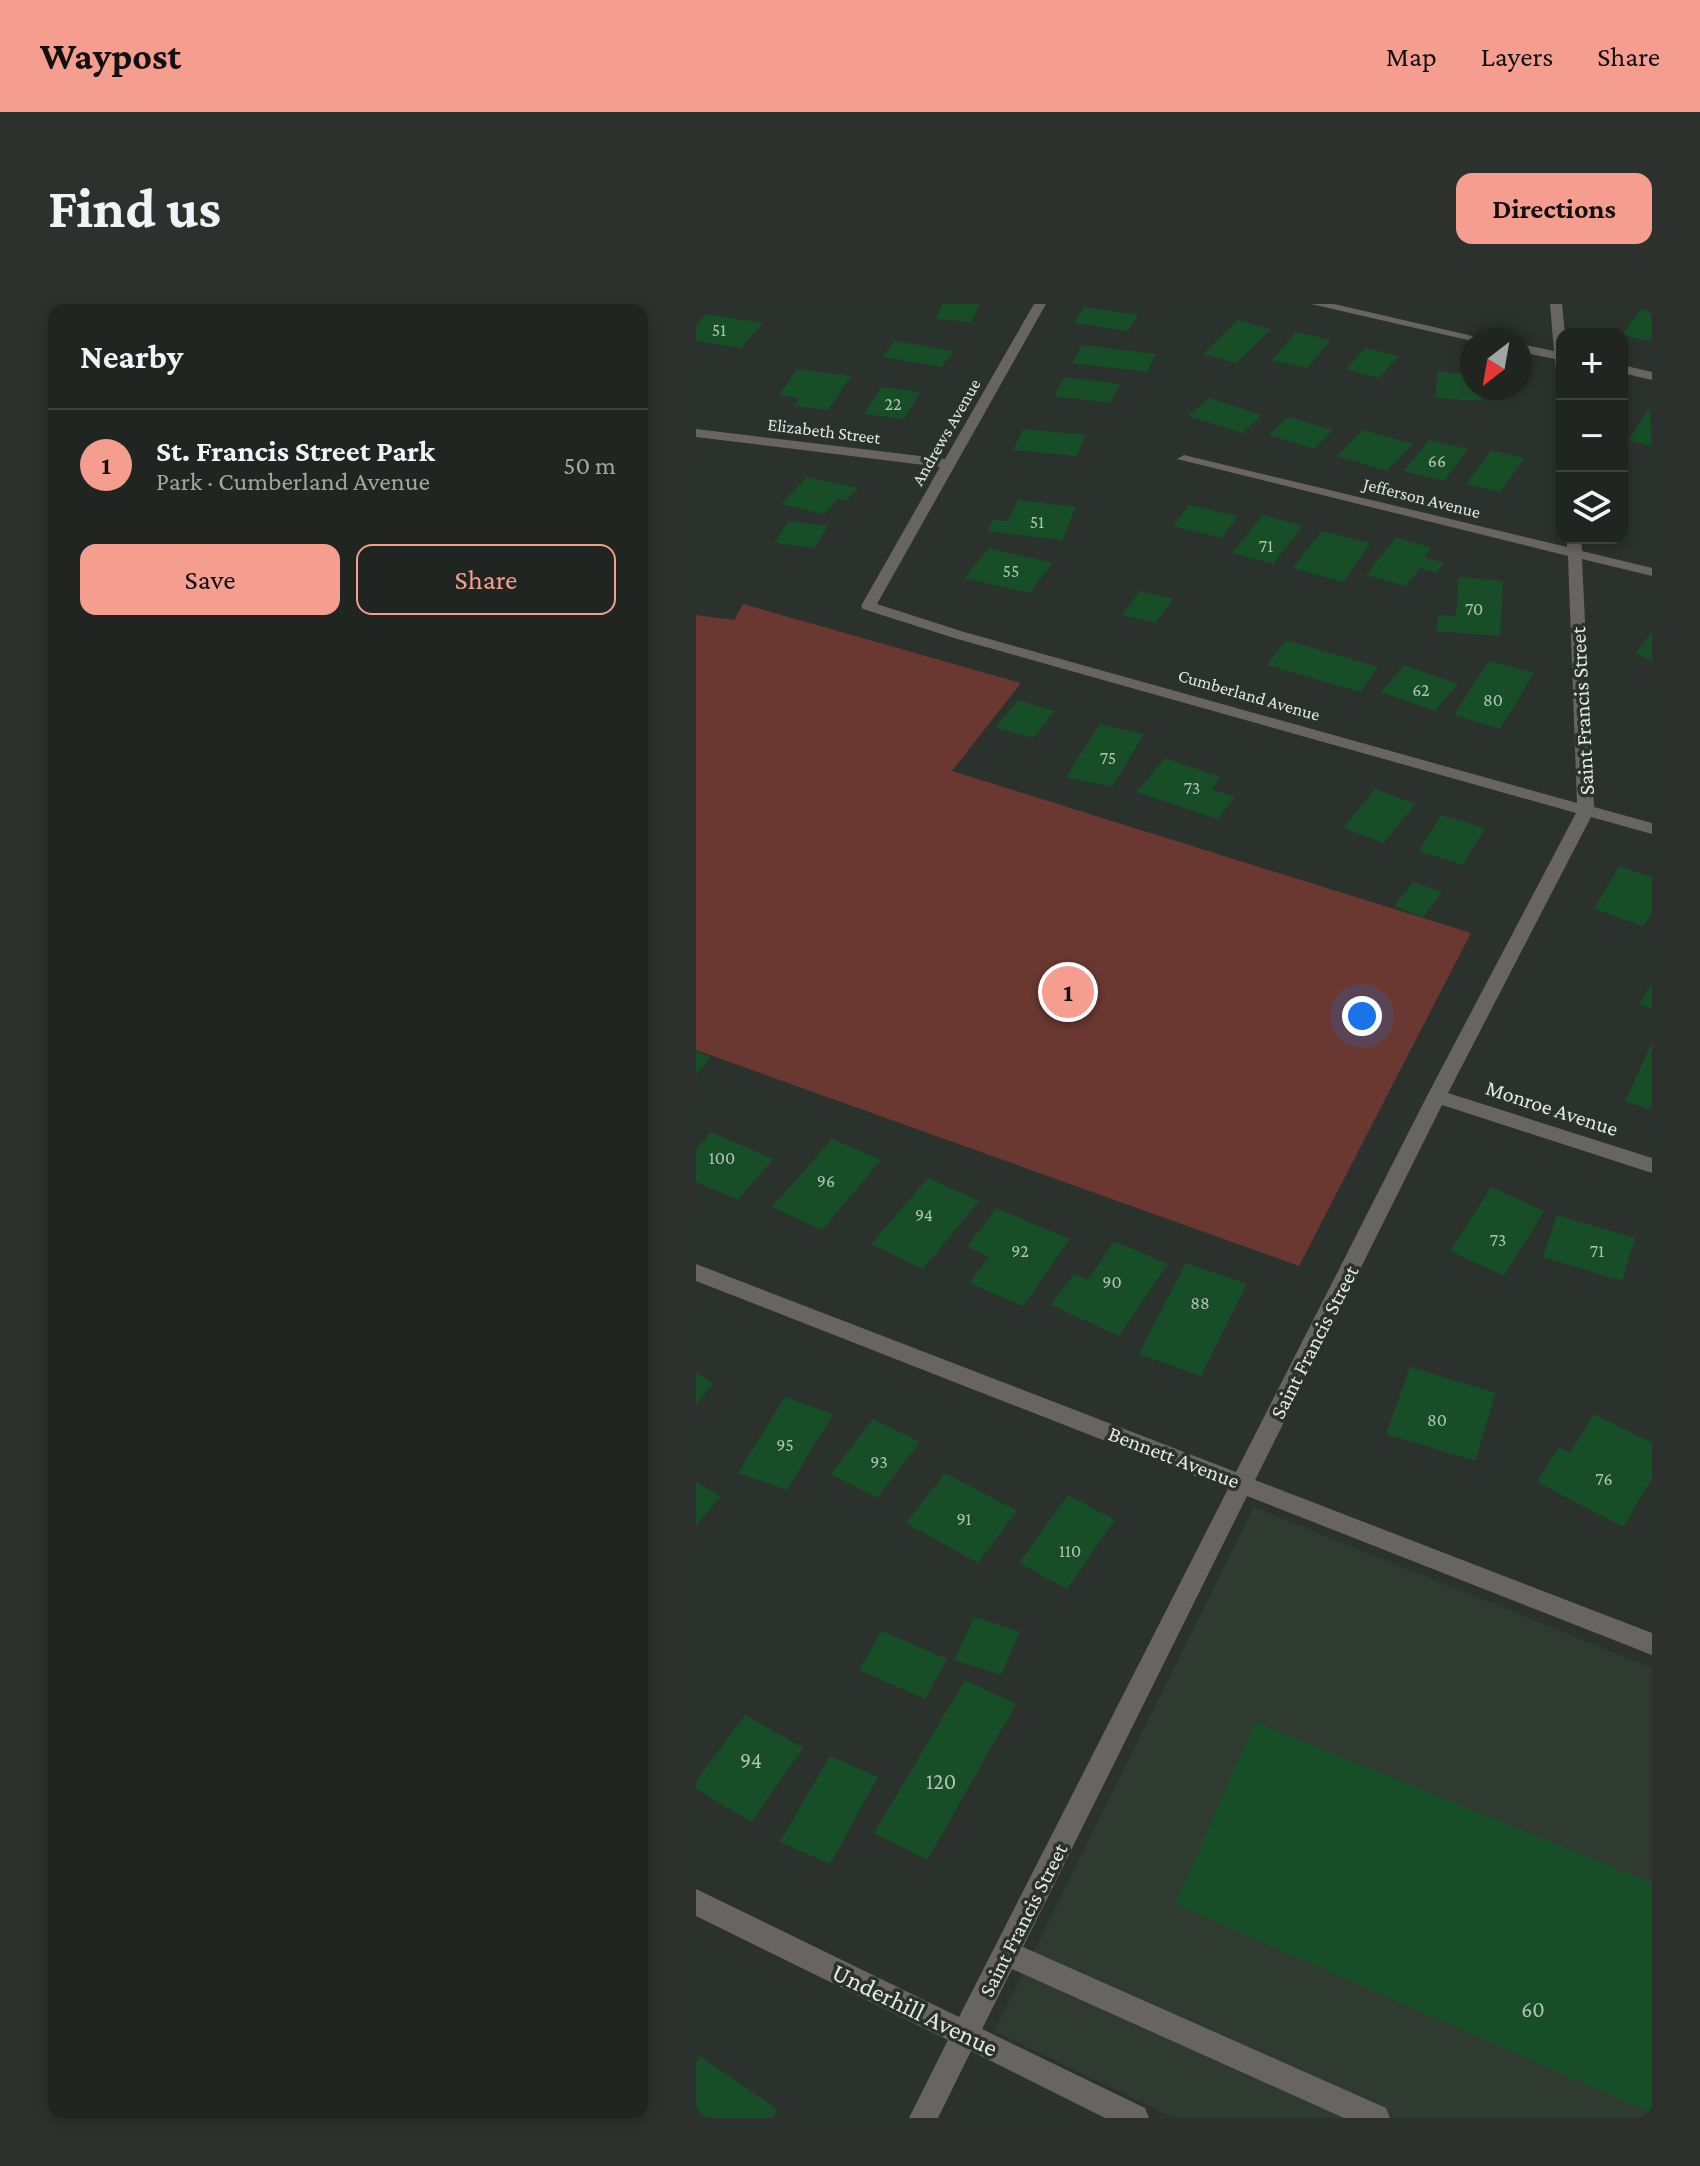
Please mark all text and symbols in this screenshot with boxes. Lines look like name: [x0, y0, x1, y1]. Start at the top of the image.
text: Waypost: [40, 35, 181, 77]
text: Map: [1386, 41, 1437, 72]
text: Layers: [1481, 41, 1553, 72]
text: Share: [1597, 41, 1660, 72]
button: Directions: [1456, 173, 1652, 244]
text: Find us: [48, 177, 221, 239]
house number: 51: [712, 320, 726, 340]
north arrow: [1460, 328, 1532, 400]
map controls: [1556, 328, 1628, 544]
button: +: [1556, 328, 1628, 400]
text: Nearby: [80, 338, 183, 375]
street label: Andrews Avenue: [907, 375, 985, 489]
house number: 22: [884, 394, 902, 414]
button: −: [1556, 400, 1628, 472]
street label: Elizabeth Street: [766, 414, 883, 448]
text: St. Francis Street Park: [156, 434, 435, 467]
text: 1: [101, 451, 111, 480]
text: 50 m: [563, 451, 616, 480]
house number: 66: [1428, 451, 1446, 471]
text: Park · Cumberland Avenue: [156, 467, 430, 496]
button: layers: [1556, 472, 1628, 544]
street label: Jefferson Avenue: [1359, 473, 1483, 522]
house number: 51: [1030, 512, 1044, 532]
house number: 71: [1259, 536, 1273, 556]
button: Save: [80, 544, 340, 615]
button: Share: [356, 544, 616, 615]
house number: 55: [1003, 561, 1019, 581]
house number: 70: [1465, 599, 1483, 619]
street label: Saint Francis Street: [1565, 625, 1599, 796]
street label: Cumberland Avenue: [1176, 665, 1322, 725]
house number: 62: [1412, 680, 1430, 700]
house number: 80: [1483, 690, 1503, 710]
house number: 75: [1100, 748, 1116, 768]
house number: 73: [1184, 778, 1200, 798]
pin: 1: [1042, 962, 1094, 1022]
your location: [1342, 996, 1382, 1036]
street label: Monroe Avenue: [1483, 1075, 1621, 1141]
house number: 100: [709, 1148, 735, 1168]
house number: 96: [817, 1171, 835, 1191]
house number: 94: [915, 1205, 933, 1225]
house number: 73: [1490, 1230, 1506, 1250]
house number: 92: [1011, 1241, 1029, 1261]
house number: 71: [1590, 1241, 1604, 1261]
street label: Saint Francis Street: [1265, 1261, 1364, 1423]
house number: 90: [1102, 1272, 1122, 1292]
house number: 88: [1190, 1293, 1210, 1313]
house number: 80: [1427, 1410, 1447, 1430]
street label: Bennett Avenue: [1105, 1421, 1243, 1493]
house number: 95: [776, 1435, 794, 1455]
house number: 93: [870, 1452, 888, 1472]
house number: 76: [1595, 1469, 1613, 1489]
house number: 91: [956, 1509, 972, 1529]
house number: 110: [1059, 1541, 1081, 1561]
house number: 94: [740, 1748, 762, 1773]
house number: 120: [926, 1769, 956, 1794]
street label: Saint Francis Street: [974, 1839, 1073, 2001]
street label: Underhill Avenue: [827, 1957, 1003, 2063]
house number: 60: [1521, 1997, 1545, 2022]

